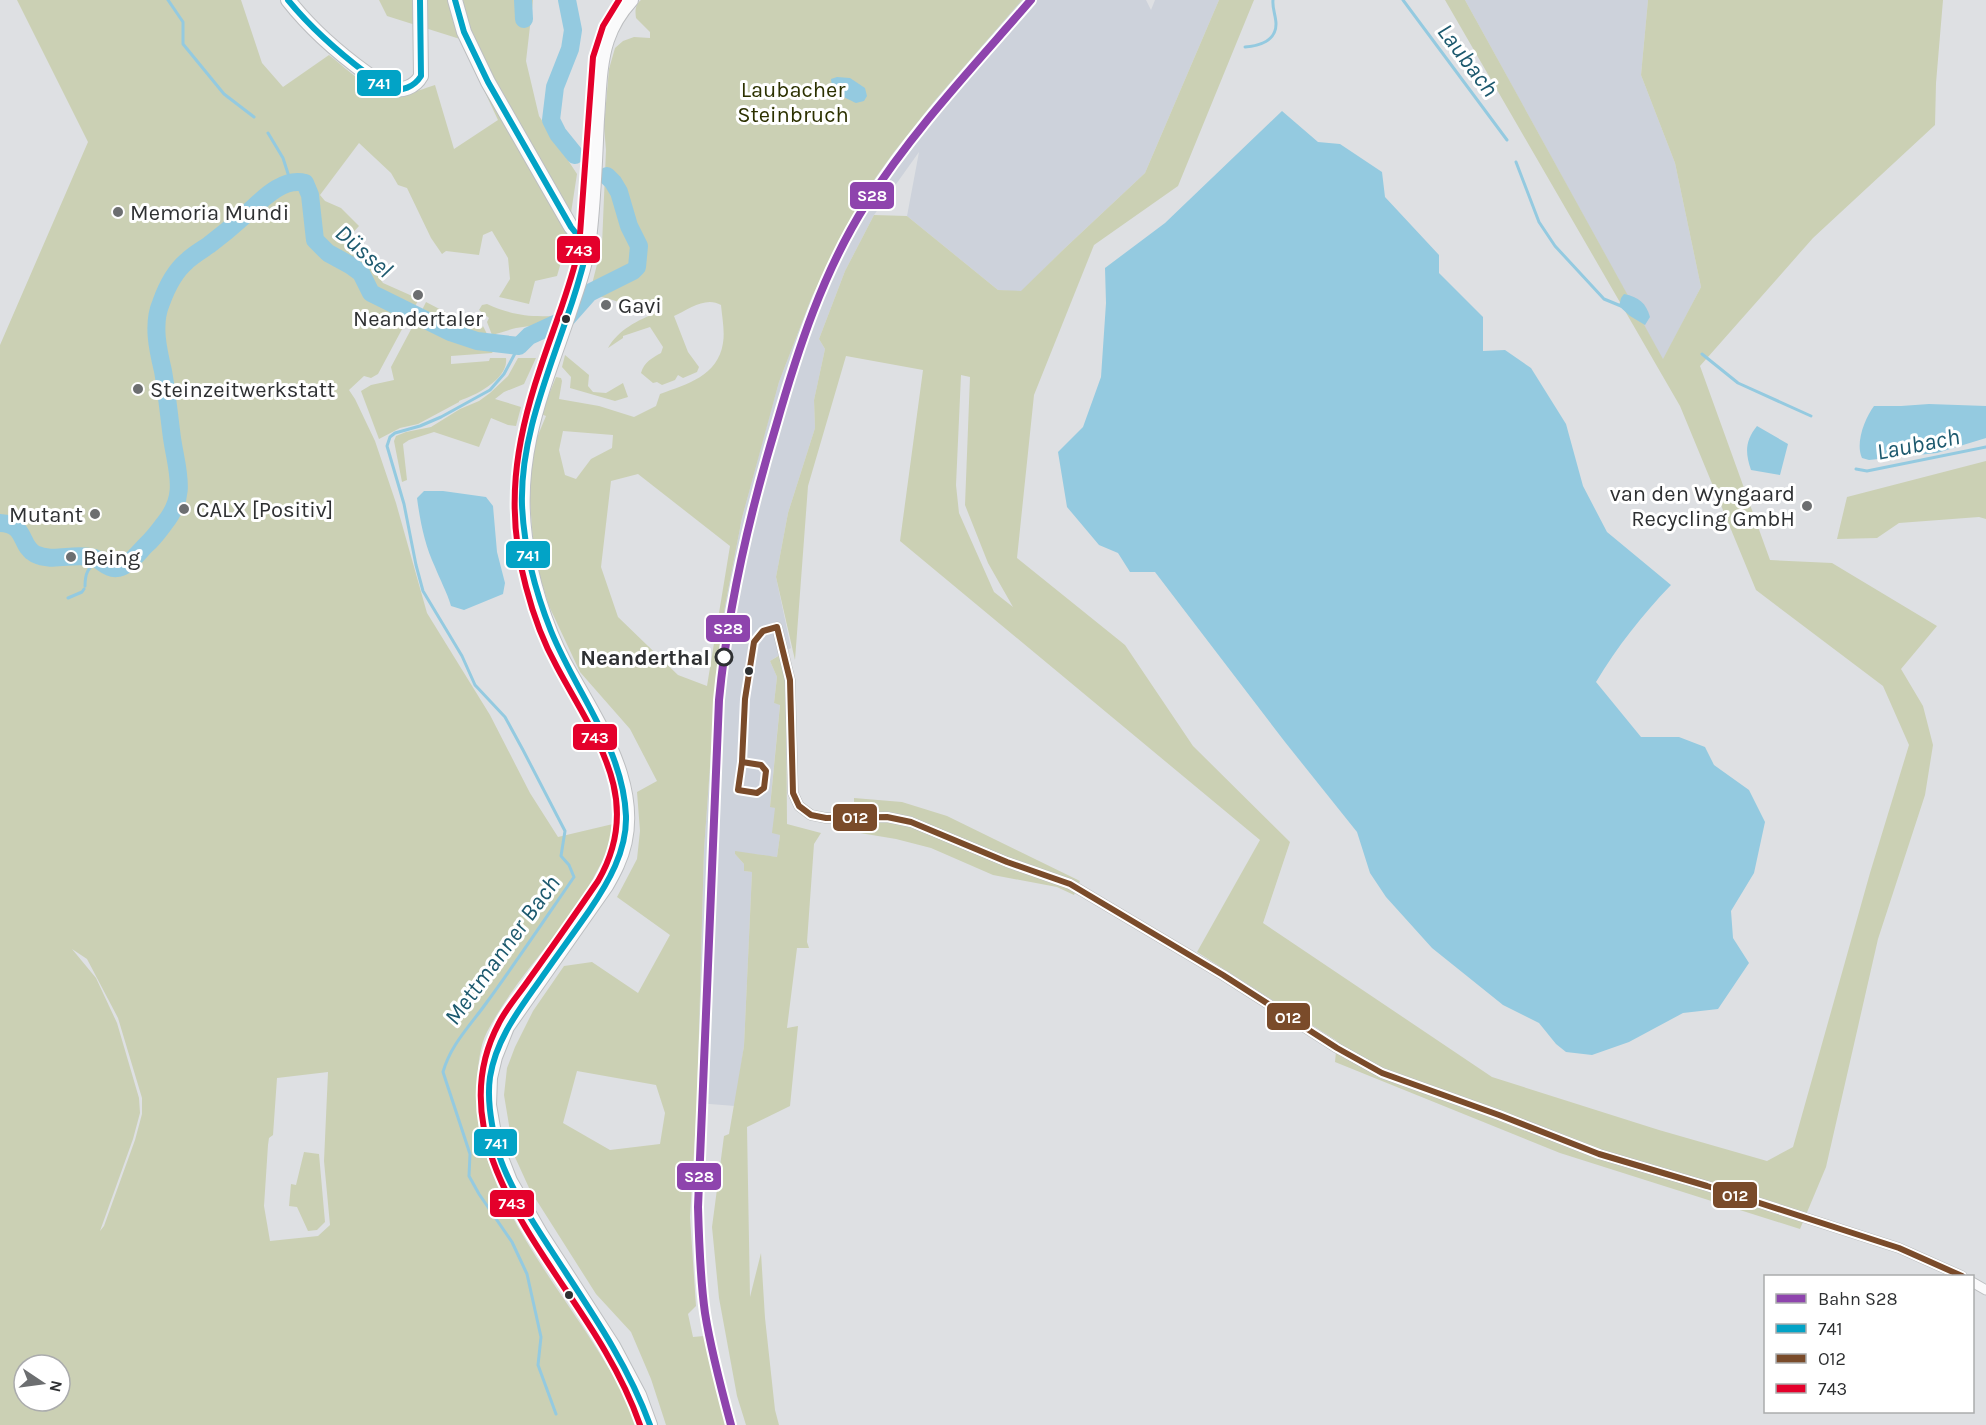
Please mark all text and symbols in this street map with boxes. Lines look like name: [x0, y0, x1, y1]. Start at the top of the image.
water label: Laubach: [1431, 18, 1505, 102]
line badge: 741: [356, 69, 402, 97]
text: 741: [367, 74, 391, 93]
park label: Laubacher Steinbruch: [737, 77, 849, 128]
line badge: S28: [849, 181, 895, 210]
text: S28: [857, 186, 887, 205]
place label: Memoria Mundi: [130, 200, 289, 226]
marker: Memoria Mundi: [111, 205, 125, 219]
water label: Düssel: [329, 218, 399, 284]
line badge: 743: [556, 235, 601, 264]
text: 743: [565, 241, 593, 260]
marker: Neandertaler: [411, 288, 425, 302]
place label: Gavi: [618, 293, 662, 319]
marker: Gavi: [599, 298, 613, 312]
place label: Neandertaler: [353, 306, 483, 332]
unlabelled marker: [560, 313, 572, 325]
place label: Steinzeitwerkstatt: [150, 377, 335, 403]
marker: Steinzeitwerkstatt: [131, 382, 145, 396]
water label: Laubach: [1874, 422, 1962, 466]
place label: van den Wyngaard Recycling GmbH: [1610, 481, 1795, 532]
place label: CALX [Positiv]: [196, 497, 333, 523]
marker: van den Wyngaard Recycling GmbH: [1800, 499, 1814, 513]
place label: Mutant: [9, 502, 83, 528]
marker: CALX [Positiv]: [177, 502, 191, 516]
marker: Mutant: [88, 507, 102, 521]
line badge: 741: [505, 540, 551, 569]
place label: Being: [83, 545, 141, 571]
text: 741: [516, 546, 540, 565]
marker: Being: [64, 550, 78, 564]
line badge: S28: [705, 614, 751, 643]
text: S28: [713, 619, 743, 638]
place label: Neanderthal: [580, 645, 710, 671]
marker: Neanderthal: [715, 648, 733, 666]
unlabelled marker: [743, 665, 755, 677]
line badge: 743: [572, 723, 618, 751]
text: 743: [581, 728, 609, 747]
line badge: O12: [832, 803, 878, 832]
text: O12: [842, 808, 868, 827]
water label: Mettmanner Bach: [438, 870, 566, 1030]
line badge: O12: [1266, 1002, 1311, 1031]
text: O12: [1275, 1008, 1301, 1027]
line badge: 741: [473, 1128, 518, 1157]
text: 741: [484, 1134, 508, 1153]
line badge: S28: [676, 1162, 722, 1191]
text: S28: [684, 1167, 714, 1186]
line badge: O12: [1712, 1181, 1758, 1209]
text: O12: [1722, 1186, 1748, 1205]
line badge: 743: [489, 1189, 535, 1218]
text: 743: [498, 1194, 526, 1213]
legend: [1764, 1275, 1974, 1413]
text: Bahn S28: [1818, 1288, 1897, 1310]
unlabelled marker: [563, 1289, 575, 1301]
text: 741: [1818, 1318, 1842, 1340]
text: O12: [1818, 1348, 1846, 1370]
north arrow: [12, 1353, 72, 1413]
text: 743: [1818, 1378, 1847, 1400]
text: N: [46, 1379, 67, 1394]

